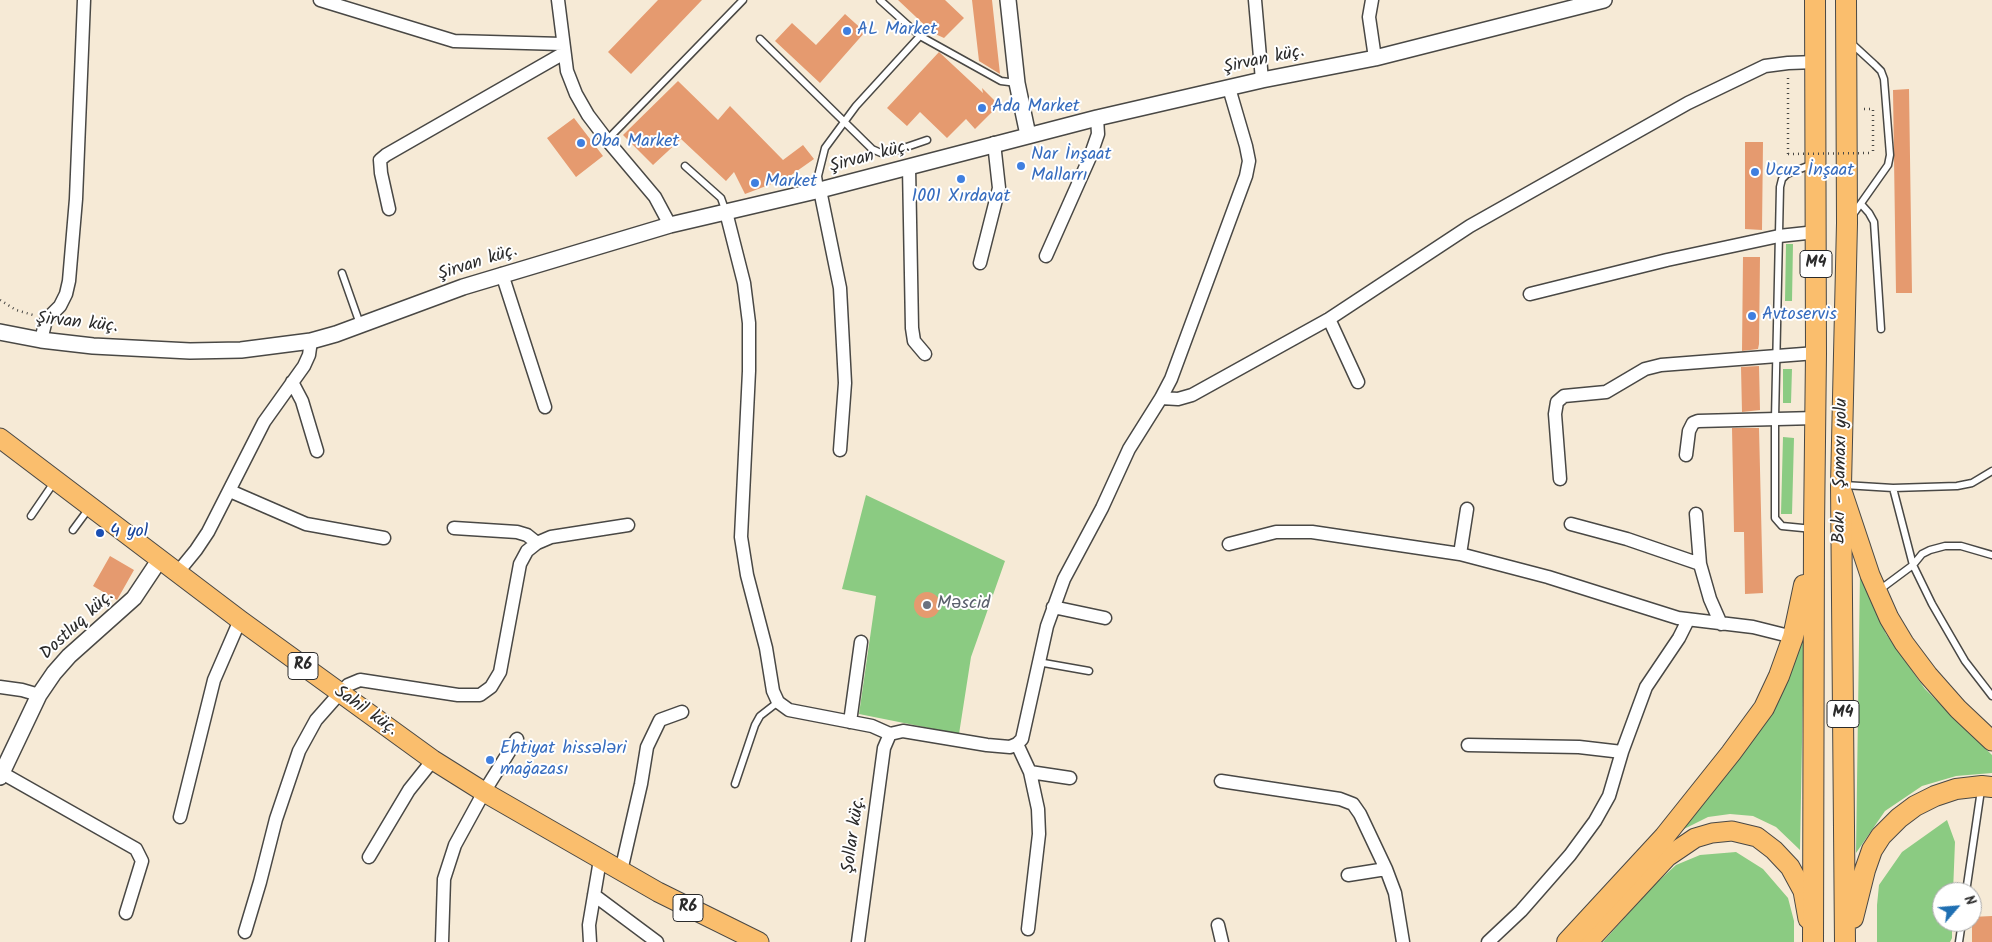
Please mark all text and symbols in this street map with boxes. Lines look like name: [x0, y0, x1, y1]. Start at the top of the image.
place label: AL Market: [857, 20, 937, 42]
marker: AL Market: [841, 25, 853, 37]
street label: Şirvan küç.: [1222, 42, 1306, 80]
place label: Ada Market: [992, 97, 1080, 119]
marker: Ada Market: [976, 102, 988, 114]
place label: Oba Market: [591, 132, 679, 154]
marker: Oba Market: [575, 137, 587, 149]
street label: Şirvan küç.: [828, 137, 912, 179]
place label: Nar İnşaat Mallarrı: [1031, 145, 1111, 188]
marker: Nar İnşaat Mallarrı: [1015, 160, 1027, 172]
place label: Ucuz İnşaat: [1765, 161, 1854, 183]
marker: Ucuz İnşaat: [1749, 166, 1761, 178]
place label: Market: [765, 172, 817, 194]
marker: 1001 Xırdavat: [955, 173, 967, 185]
marker: Market: [749, 177, 761, 189]
place label: 1001 Xırdavat: [912, 187, 1010, 209]
street label: Şirvan küç.: [436, 241, 520, 287]
road number: M4: [1800, 250, 1832, 278]
place label: Avtoservis: [1762, 305, 1837, 327]
street label: Şirvan küç.: [35, 309, 119, 339]
marker: Avtoservis: [1746, 310, 1758, 322]
street label: Bakı - Şamaxı yolu: [1830, 398, 1854, 544]
place label: 4 yol: [110, 522, 148, 544]
marker: 4 yol: [94, 527, 106, 539]
street label: Dostluq küç.: [37, 587, 119, 665]
place label: Məscid: [937, 594, 990, 616]
marker: Məscid: [921, 599, 933, 611]
road number: R6: [288, 652, 318, 679]
street label: Sahil küç.: [329, 682, 401, 742]
road number: M4: [1827, 701, 1859, 728]
place label: Ehtiyat hissələri mağazası: [500, 739, 626, 782]
marker: Ehtiyat hissələri mağazası: [484, 754, 496, 766]
street label: Şollar küç.: [839, 795, 871, 875]
north arrow: [1932, 882, 1982, 932]
text: N: [1958, 892, 1981, 910]
road number: R6: [673, 894, 703, 921]

